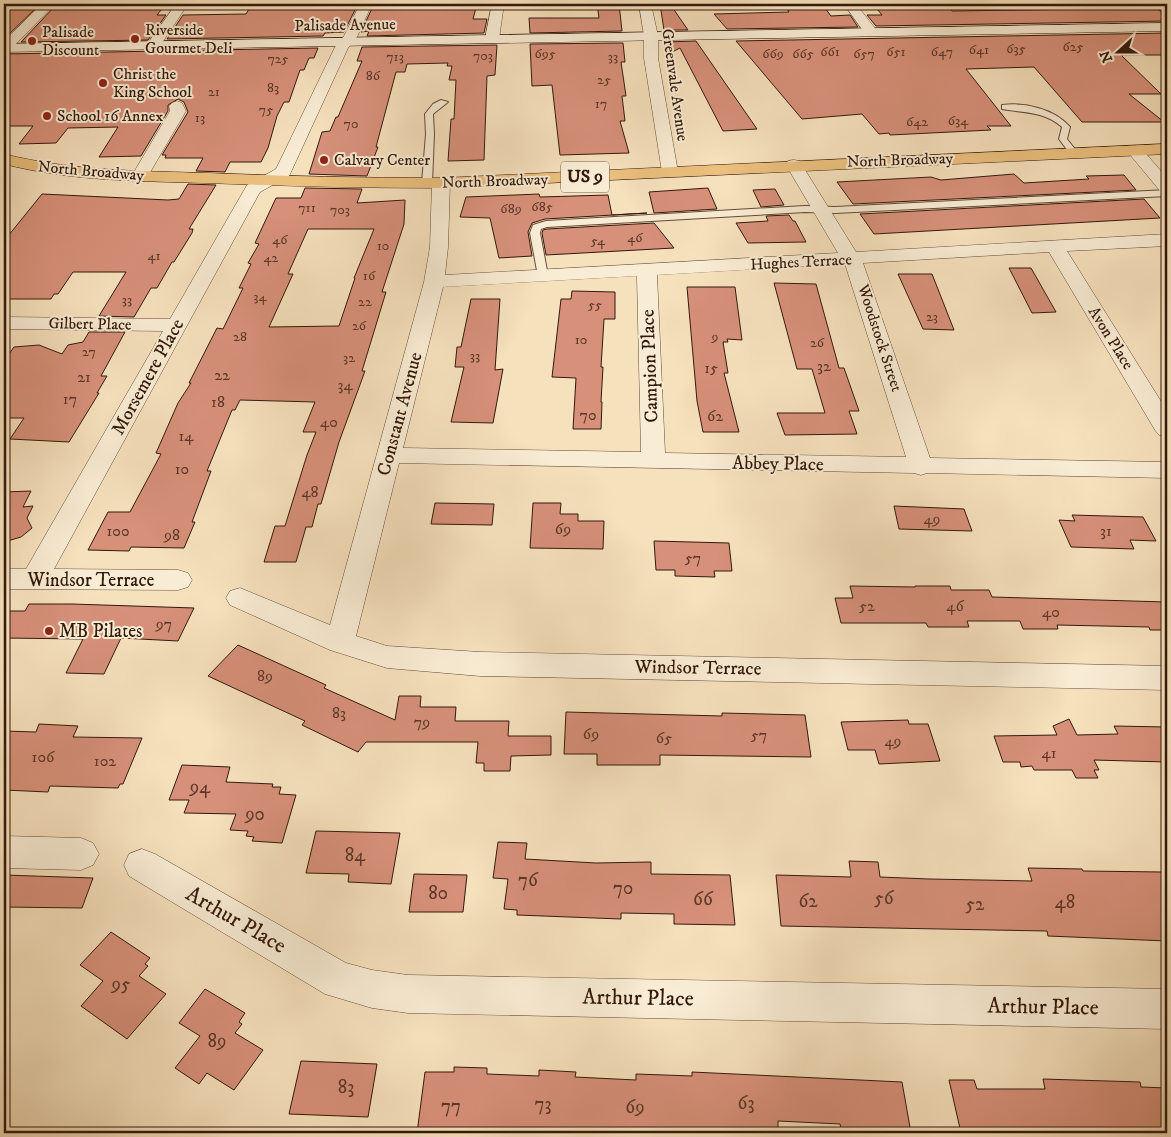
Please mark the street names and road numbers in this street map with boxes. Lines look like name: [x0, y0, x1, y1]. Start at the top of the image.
street label: Palisade Avenue: [294, 14, 396, 36]
street label: Greenvale Avenue: [657, 27, 693, 143]
street label: North Broadway: [846, 148, 954, 172]
street label: North Broadway: [37, 156, 145, 186]
road number: US 9: [561, 162, 609, 192]
street label: North Broadway: [441, 169, 549, 193]
street label: Hughes Terrace: [750, 249, 853, 275]
street label: Woodstock Street: [853, 281, 907, 394]
street label: Avon Place: [1084, 303, 1138, 374]
street label: Campion Place: [637, 309, 663, 423]
street label: Gilbert Place: [48, 313, 132, 335]
street label: Morsemere Place: [107, 315, 189, 439]
street label: Constant Avenue: [372, 350, 428, 478]
street label: Abbey Place: [732, 452, 824, 476]
street label: Windsor Terrace: [27, 569, 155, 592]
street label: Windsor Terrace: [633, 655, 762, 681]
street label: Arthur Place: [181, 880, 291, 960]
street label: Arthur Place: [582, 984, 694, 1012]
street label: Arthur Place: [987, 993, 1099, 1021]

